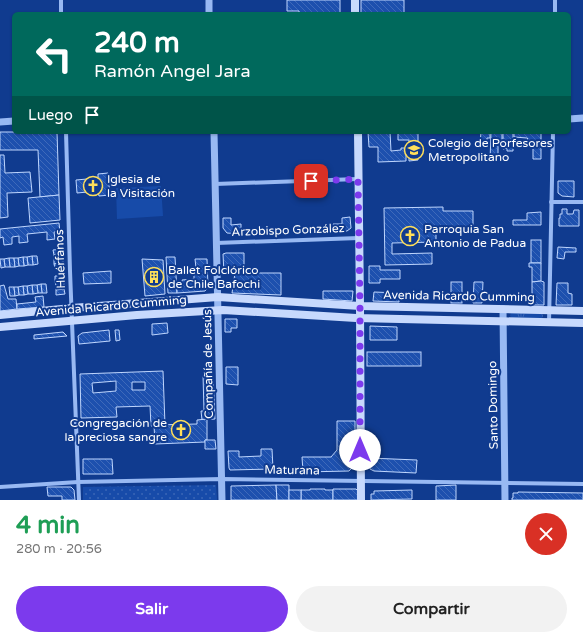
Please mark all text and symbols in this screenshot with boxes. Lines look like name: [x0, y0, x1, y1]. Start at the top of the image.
text: 240 m: [94, 26, 180, 60]
icon: left: [28, 28, 80, 80]
text: Ramón Angel Jara: [94, 60, 251, 82]
icon: arrive: [81, 104, 103, 126]
text: Luego: [28, 106, 73, 124]
place label: Colegio de Porfesores Metropolitano: [428, 136, 553, 164]
school or university icon: Colegio de Porfesores Metropolitano: [403, 139, 425, 161]
pin: [294, 164, 328, 198]
icon: arrive: [300, 170, 322, 192]
place label: Iglesia de la Visitación: [107, 172, 175, 200]
church icon: Iglesia de la Visitación: [82, 175, 104, 197]
street label: Arzobispo González: [231, 221, 345, 239]
place label: Parroquia San Antonio de Padua: [424, 222, 526, 250]
church icon: Parroquia San Antonio de Padua: [399, 225, 421, 247]
street label: Huérfanos: [52, 229, 68, 289]
place label: Ballet Folclórico de Chile Bafochi: [168, 263, 260, 291]
building icon: Ballet Folclórico de Chile Bafochi: [143, 266, 165, 288]
street label: Avenida Ricardo Cumming: [383, 288, 535, 304]
street label: Avenida Ricardo Cumming: [35, 292, 187, 320]
street label: Compañía de Jesús: [200, 309, 216, 419]
street label: Santo Domingo: [485, 361, 501, 449]
place label: Congregación de la preciosa sangre: [64, 416, 167, 444]
church icon: Congregación de la preciosa sangre: [170, 419, 192, 441]
position arrow: [339, 429, 381, 471]
street label: Maturana: [264, 463, 320, 477]
text: 4 min: [16, 511, 80, 540]
button: close: [525, 513, 567, 555]
text: 280 m · 20:56: [16, 541, 102, 557]
button: Salir: [16, 586, 288, 632]
button: Compartir: [296, 586, 567, 632]

